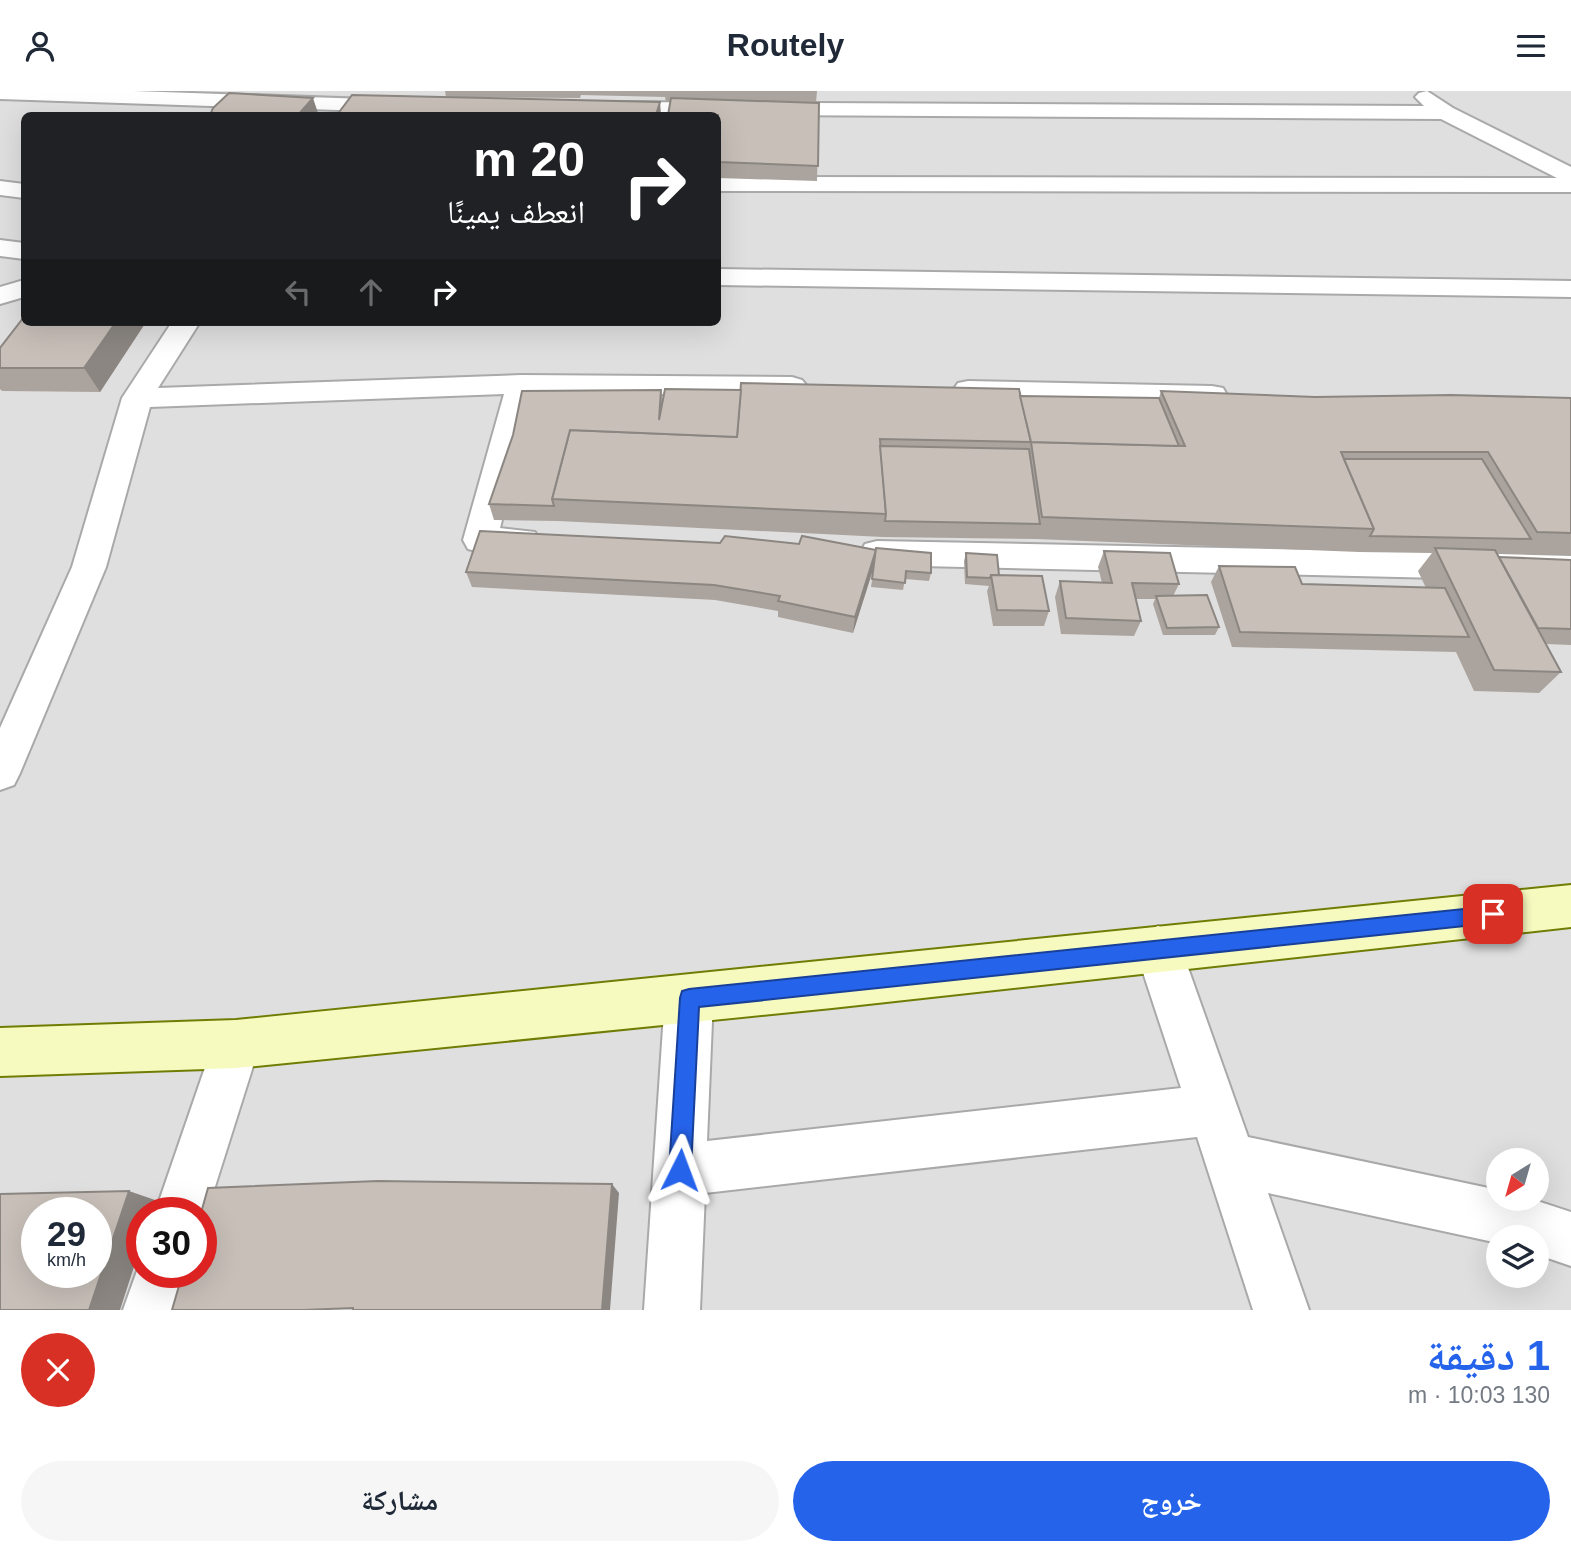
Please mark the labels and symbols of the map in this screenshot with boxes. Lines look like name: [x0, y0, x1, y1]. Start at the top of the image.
pin: [1463, 884, 1523, 944]
position arrow: [643, 1133, 717, 1207]
north arrow: [1486, 1148, 1549, 1211]
speed limit sign: 30: [126, 1197, 217, 1288]

